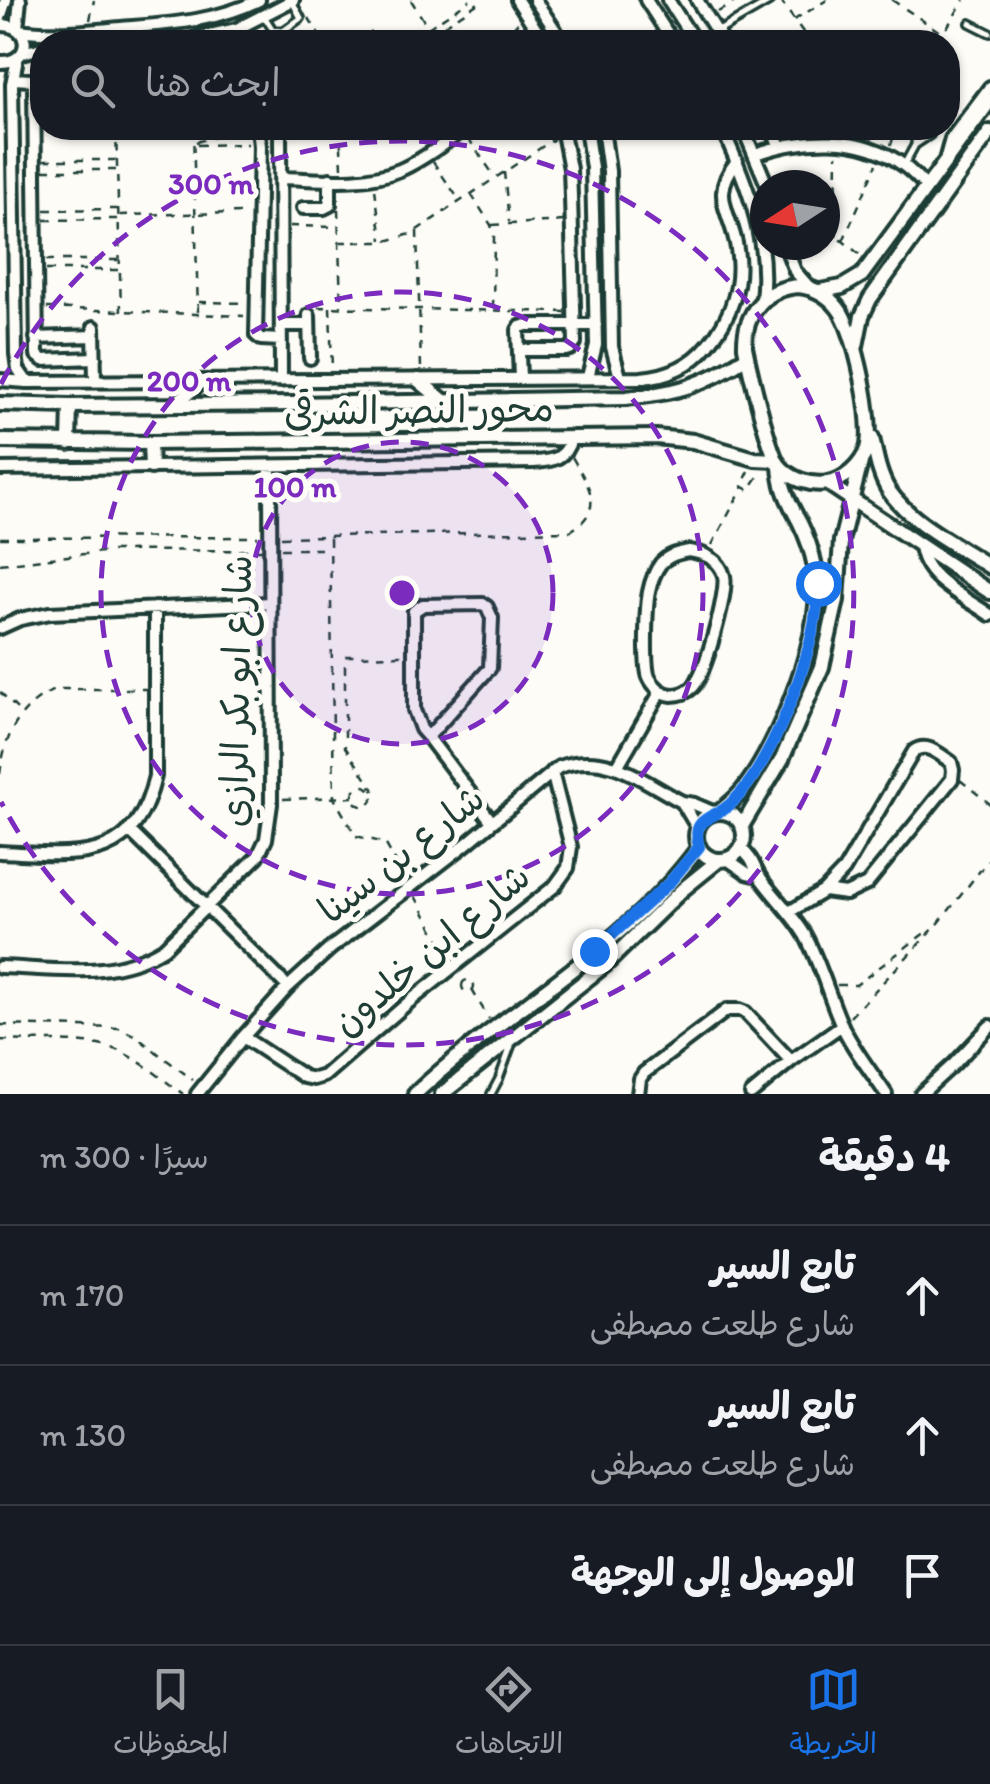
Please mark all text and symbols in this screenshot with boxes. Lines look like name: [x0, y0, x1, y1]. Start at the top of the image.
search box: [30, 30, 960, 140]
icon: search: [65, 58, 120, 113]
text: ابحث هنا: [145, 60, 281, 106]
text: 300 m: [168, 165, 254, 202]
north arrow: [750, 170, 840, 260]
text: 200 m: [147, 362, 232, 399]
street label: محور النصر الشرقى: [284, 385, 554, 435]
text: 100 m: [254, 468, 337, 505]
street label: شارع ابو بكر الرازي: [211, 554, 265, 828]
route start: [796, 561, 842, 607]
centre of rings: [384, 575, 420, 611]
street label: شارع بن سينا: [309, 775, 496, 936]
street label: شارع ابن خلدون: [323, 853, 542, 1048]
route end: [572, 929, 618, 975]
text: 4 دقيقة: [818, 1131, 950, 1182]
text: سيرًا · 300 m: [40, 1138, 209, 1176]
text: تابع السير: [711, 1243, 855, 1289]
icon: ahead: [895, 1268, 950, 1323]
text: 170 m: [40, 1276, 125, 1314]
text: شارع طلعت مصطفى: [590, 1305, 855, 1343]
text: تابع السير: [711, 1383, 855, 1429]
icon: ahead: [895, 1408, 950, 1463]
text: 130 m: [40, 1416, 126, 1454]
text: شارع طلعت مصطفى: [590, 1445, 855, 1483]
icon: arrive: [895, 1548, 950, 1603]
text: الوصول إلى الوجهة: [571, 1550, 855, 1596]
tab: المحفوظات: [113, 1662, 229, 1768]
tab: الاتجاهات: [455, 1662, 563, 1768]
tab: الخريطة: [789, 1662, 877, 1768]

